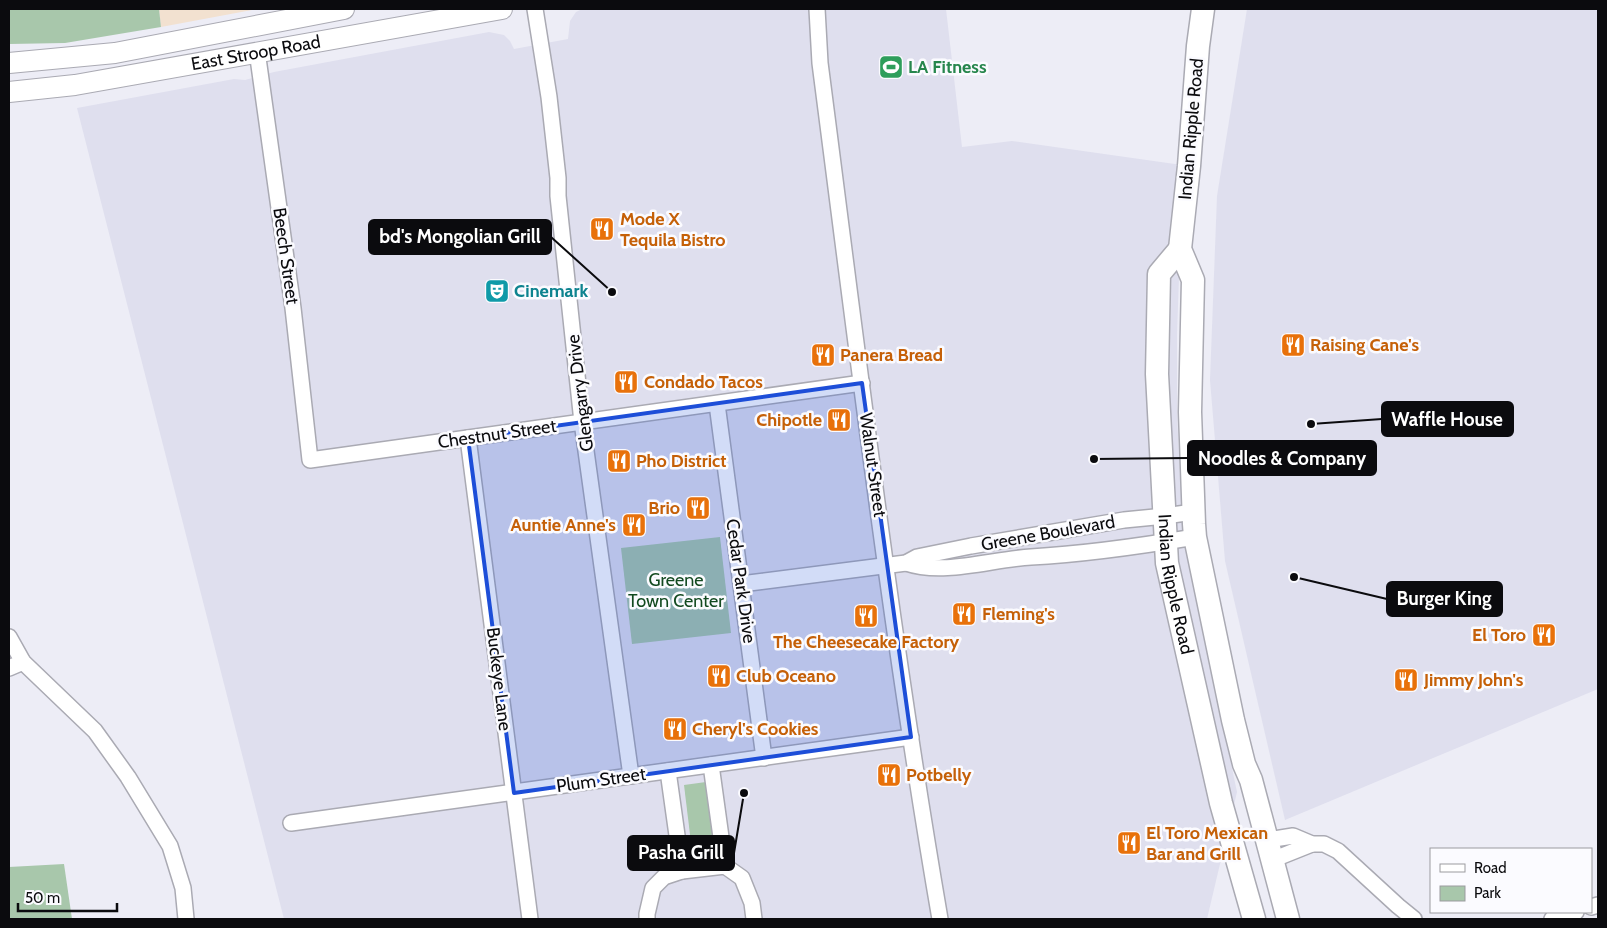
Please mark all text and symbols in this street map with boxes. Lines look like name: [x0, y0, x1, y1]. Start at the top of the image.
street label: East Stroop Road: [189, 31, 322, 75]
sports icon: LA Fitness: [878, 54, 904, 80]
place label: LA Fitness: [908, 56, 987, 78]
street label: Indian Ripple Road: [1174, 57, 1208, 201]
street label: Beech Street: [268, 206, 304, 306]
place label: Mode X Tequila Bistro: [620, 208, 726, 251]
restaurant icon: Mode X Tequila Bistro: [589, 216, 615, 242]
callout: bd's Mongolian Grill: [369, 220, 551, 254]
text: bd's Mongolian Grill: [379, 225, 541, 248]
theatre icon: Cinemark: [484, 278, 510, 304]
place label: Cinemark: [514, 280, 588, 302]
restaurant icon: Raising Cane's: [1280, 332, 1306, 358]
street label: Glengarry Drive: [562, 333, 598, 453]
place label: Raising Cane's: [1310, 334, 1419, 356]
restaurant icon: Panera Bread: [810, 342, 836, 368]
place label: Panera Bread: [840, 344, 943, 366]
restaurant icon: Condado Tacos: [613, 369, 639, 395]
place label: Condado Tacos: [644, 371, 763, 393]
callout: Waffle House: [1382, 402, 1513, 436]
restaurant icon: Chipotle: [826, 407, 852, 433]
text: Waffle House: [1391, 408, 1503, 431]
place label: Chipotle: [756, 409, 822, 431]
street label: Walnut Street: [855, 411, 891, 519]
street label: Chestnut Street: [436, 415, 558, 453]
callout: Noodles & Company: [1188, 441, 1376, 475]
text: Noodles & Company: [1198, 447, 1367, 470]
restaurant icon: Pho District: [606, 448, 632, 474]
place label: Pho District: [636, 450, 726, 472]
restaurant icon: Brio: [685, 495, 711, 521]
place label: Brio: [648, 497, 680, 519]
street label: Greene Boulevard: [979, 510, 1117, 556]
restaurant icon: Auntie Anne's: [621, 512, 647, 538]
street label: Indian Ripple Road: [1153, 513, 1198, 656]
place label: Auntie Anne's: [511, 514, 616, 536]
street label: Cedar Park Drive: [721, 517, 761, 645]
park label: Greene Town Center: [628, 569, 724, 612]
callout: Burger King: [1387, 582, 1502, 616]
text: Burger King: [1396, 587, 1492, 610]
restaurant icon: Fleming's: [951, 601, 977, 627]
restaurant icon: The Cheesecake Factory: [853, 603, 879, 629]
place label: Fleming's: [982, 603, 1055, 625]
restaurant icon: El Toro: [1531, 622, 1557, 648]
place label: El Toro: [1472, 624, 1526, 646]
street label: Buckeye Lane: [482, 626, 516, 732]
place label: The Cheesecake Factory: [773, 631, 959, 653]
restaurant icon: Club Oceano: [706, 663, 732, 689]
place label: Club Oceano: [736, 665, 836, 687]
restaurant icon: Jimmy John's: [1393, 667, 1419, 693]
place label: Jimmy John's: [1423, 669, 1524, 691]
restaurant icon: Cheryl's Cookies: [662, 716, 688, 742]
place label: Cheryl's Cookies: [692, 718, 819, 740]
restaurant icon: Potbelly: [876, 762, 902, 788]
street label: Plum Street: [555, 763, 647, 797]
place label: Potbelly: [906, 764, 972, 786]
place label: El Toro Mexican Bar and Grill: [1146, 822, 1268, 865]
restaurant icon: El Toro Mexican Bar and Grill: [1116, 830, 1142, 856]
callout: Pasha Grill: [628, 836, 734, 870]
text: Pasha Grill: [638, 841, 724, 864]
legend: [1430, 848, 1592, 913]
text: Road: [1474, 859, 1507, 877]
scale bar: [18, 880, 116, 912]
text: Park: [1474, 884, 1501, 902]
text: 50 m: [25, 889, 60, 907]

